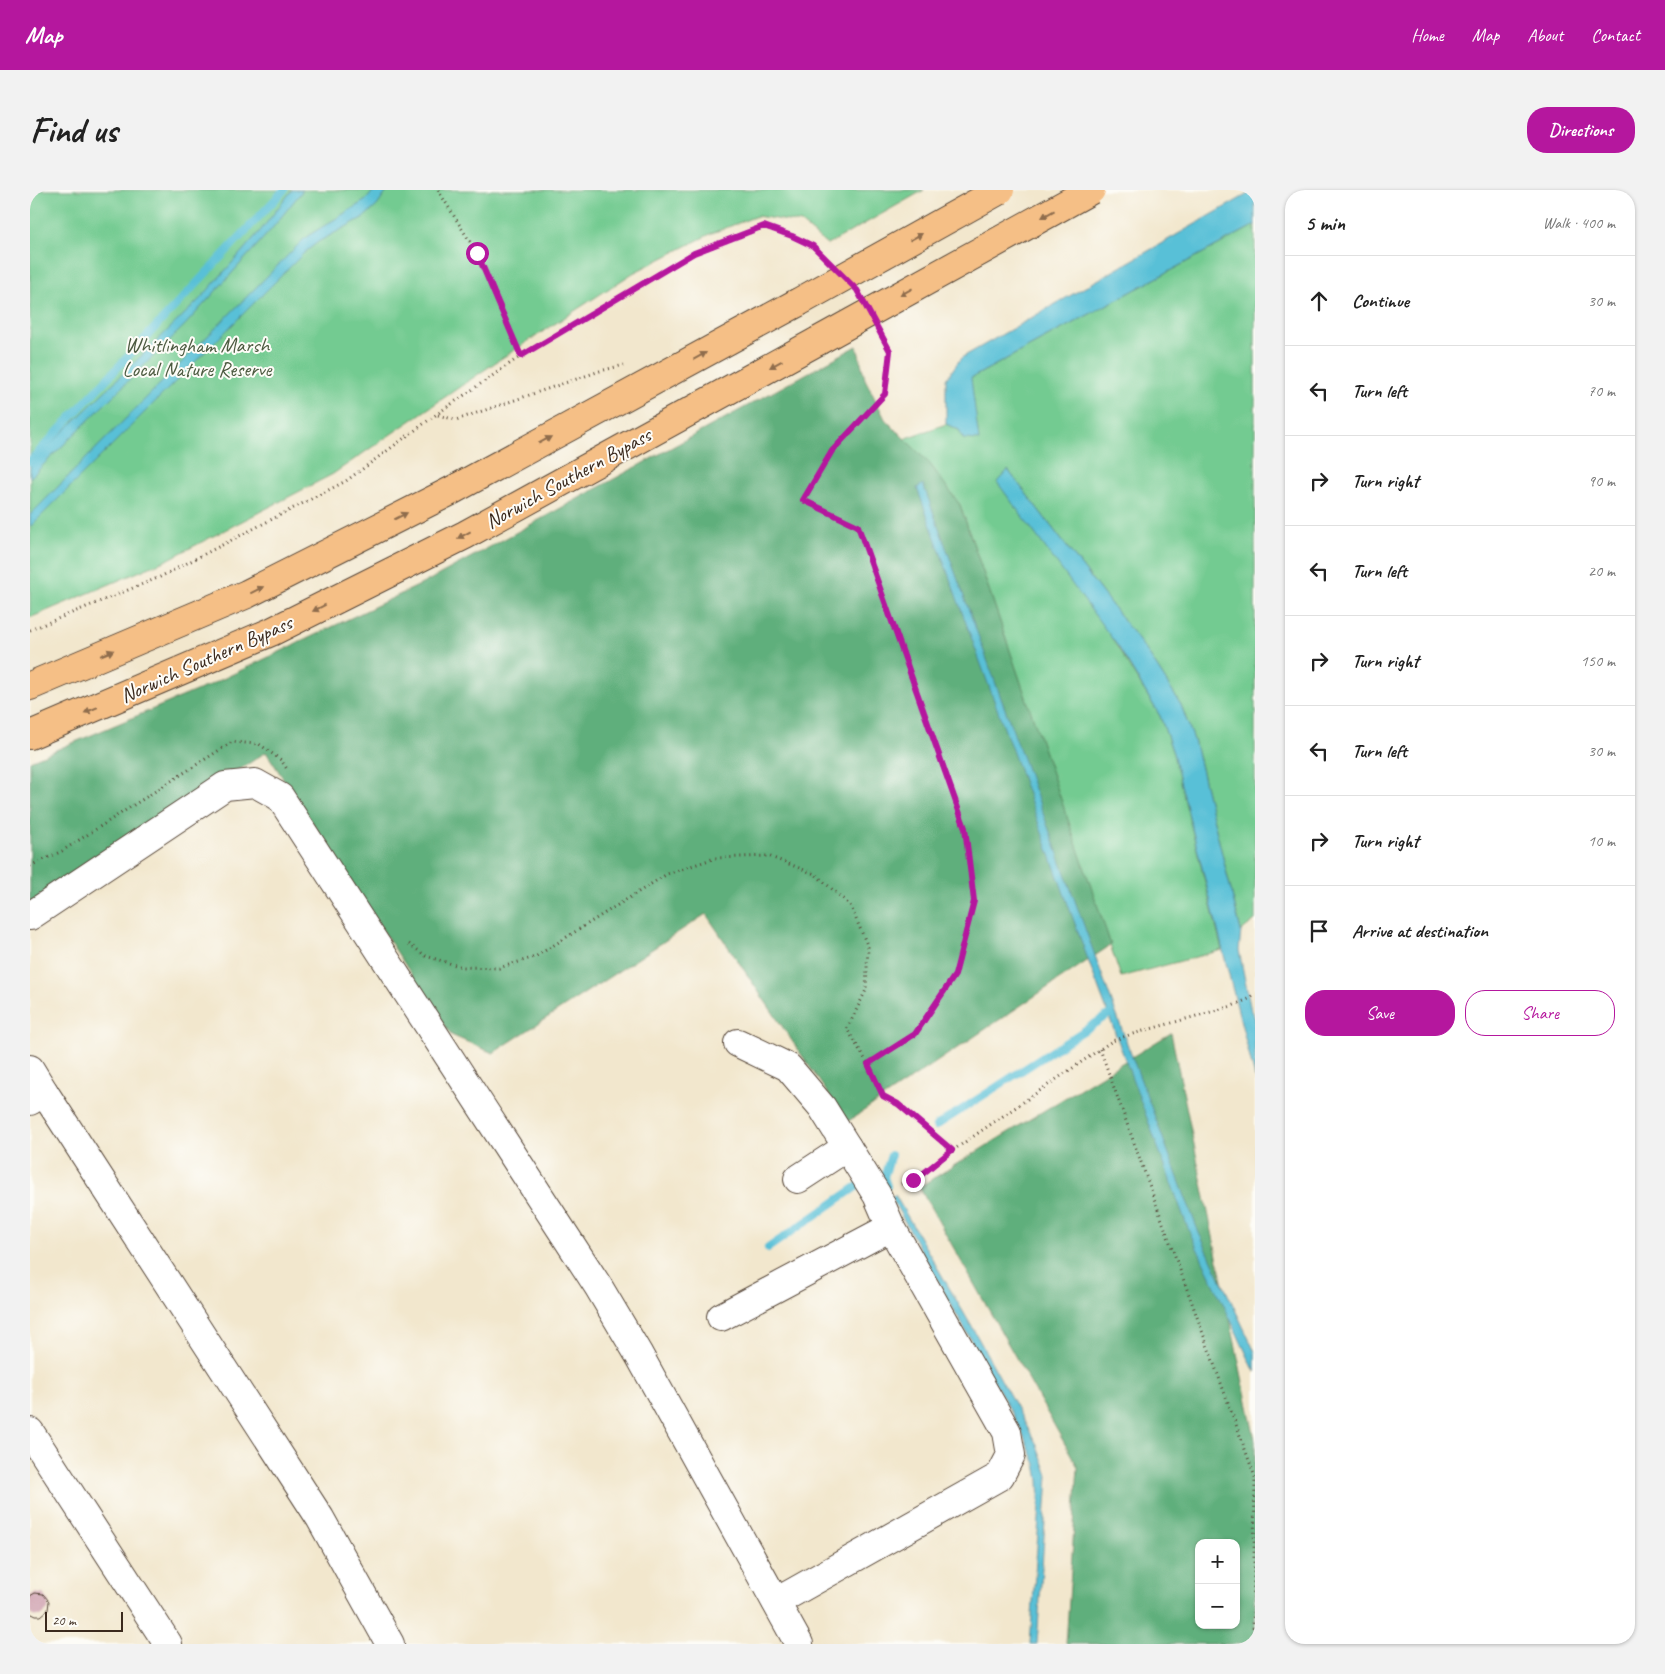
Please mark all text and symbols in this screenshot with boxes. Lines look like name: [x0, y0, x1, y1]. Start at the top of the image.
text: Map: [25, 20, 62, 50]
text: Home: [1411, 24, 1444, 46]
text: Map: [1472, 24, 1499, 46]
text: About: [1527, 24, 1563, 46]
text: Contact: [1591, 24, 1640, 46]
button: Directions: [1527, 107, 1635, 153]
text: Find us: [30, 108, 117, 153]
one-way arrow: [1041, 209, 1055, 218]
text: 5 min: [1305, 210, 1345, 236]
text: Walk · 400 m: [1543, 213, 1615, 233]
one-way arrow: [910, 232, 923, 241]
route start: [466, 242, 489, 265]
icon: ahead: [1305, 287, 1333, 315]
one-way arrow: [898, 288, 913, 296]
text: Continue: [1352, 289, 1409, 313]
text: 30 m: [1588, 291, 1615, 311]
park label: Whitlingham Marsh Local Nature Reserve: [123, 332, 273, 382]
one-way arrow: [693, 352, 707, 360]
one-way arrow: [768, 360, 783, 368]
icon: left: [1305, 377, 1333, 405]
text: Turn left: [1352, 379, 1407, 403]
text: 70 m: [1588, 381, 1615, 401]
street label: Norwich Southern Bypass: [481, 421, 657, 534]
one-way arrow: [538, 436, 552, 444]
icon: right: [1305, 467, 1333, 495]
text: Turn right: [1352, 469, 1419, 493]
text: 90 m: [1588, 471, 1615, 491]
one-way arrow: [394, 512, 409, 520]
one-way arrow: [457, 531, 472, 539]
icon: left: [1305, 557, 1333, 585]
text: Turn left: [1352, 559, 1407, 583]
text: 20 m: [1588, 561, 1615, 581]
one-way arrow: [249, 586, 264, 594]
one-way arrow: [312, 604, 327, 612]
street label: Norwich Southern Bypass: [116, 609, 298, 709]
icon: right: [1305, 647, 1333, 675]
one-way arrow: [100, 649, 114, 657]
text: Turn right: [1352, 649, 1419, 673]
text: 150 m: [1581, 651, 1615, 671]
one-way arrow: [84, 706, 98, 714]
icon: left: [1305, 737, 1333, 765]
text: Turn left: [1352, 739, 1407, 763]
text: 30 m: [1588, 741, 1615, 761]
icon: right: [1305, 827, 1333, 855]
text: Turn right: [1352, 829, 1419, 853]
text: 10 m: [1588, 831, 1615, 851]
icon: arrive: [1305, 917, 1333, 945]
text: Arrive at destination: [1352, 919, 1488, 943]
button: Save: [1305, 990, 1455, 1036]
button: Share: [1465, 990, 1615, 1036]
route end: [902, 1169, 925, 1192]
map controls: [1195, 1539, 1240, 1629]
button: +: [1195, 1539, 1240, 1584]
button: −: [1195, 1584, 1240, 1629]
scale bar: [45, 1609, 122, 1632]
text: 20 m: [52, 1612, 76, 1629]

